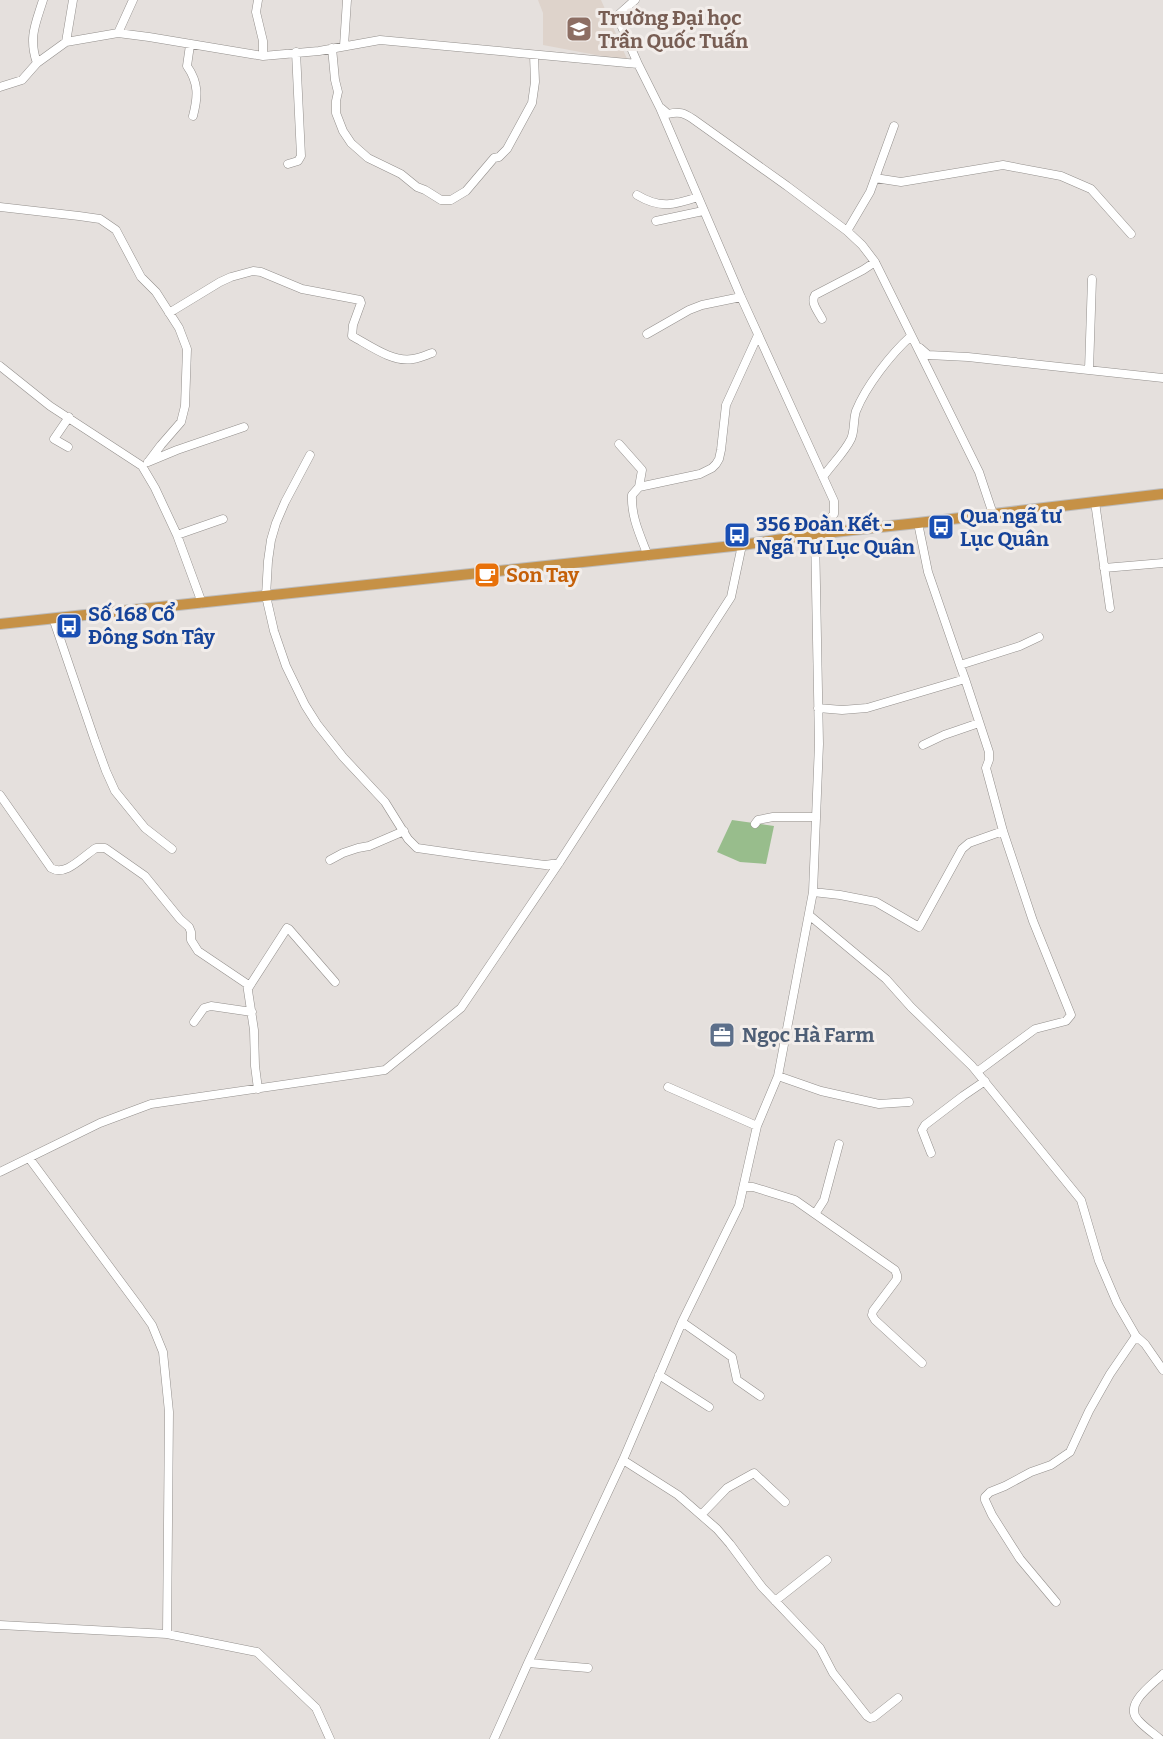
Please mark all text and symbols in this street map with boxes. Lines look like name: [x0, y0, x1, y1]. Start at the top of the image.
place label: Trường Đại học Trần Quốc Tuấn: [598, 6, 748, 53]
school or university icon: Trường Đại học Trần Quốc Tuấn: [564, 14, 594, 44]
place label: Qua ngã tư Lục Quân: [960, 504, 1062, 551]
place label: 356 Đoàn Kết - Ngã Tư Lục Quân: [756, 512, 915, 559]
bus stop icon: Qua ngã tư Lục Quân: [926, 512, 956, 542]
bus stop icon: 356 Đoàn Kết - Ngã Tư Lục Quân: [722, 520, 752, 550]
cafe icon: Son Tay: [472, 560, 502, 590]
place label: Son Tay: [506, 563, 580, 587]
place label: Số 168 Cổ Đông Sơn Tây: [88, 601, 216, 649]
bus stop icon: Số 168 Cổ Đông Sơn Tây: [54, 611, 84, 641]
office icon: Ngọc Hà Farm: [707, 1020, 737, 1050]
place label: Ngọc Hà Farm: [742, 1023, 874, 1047]

